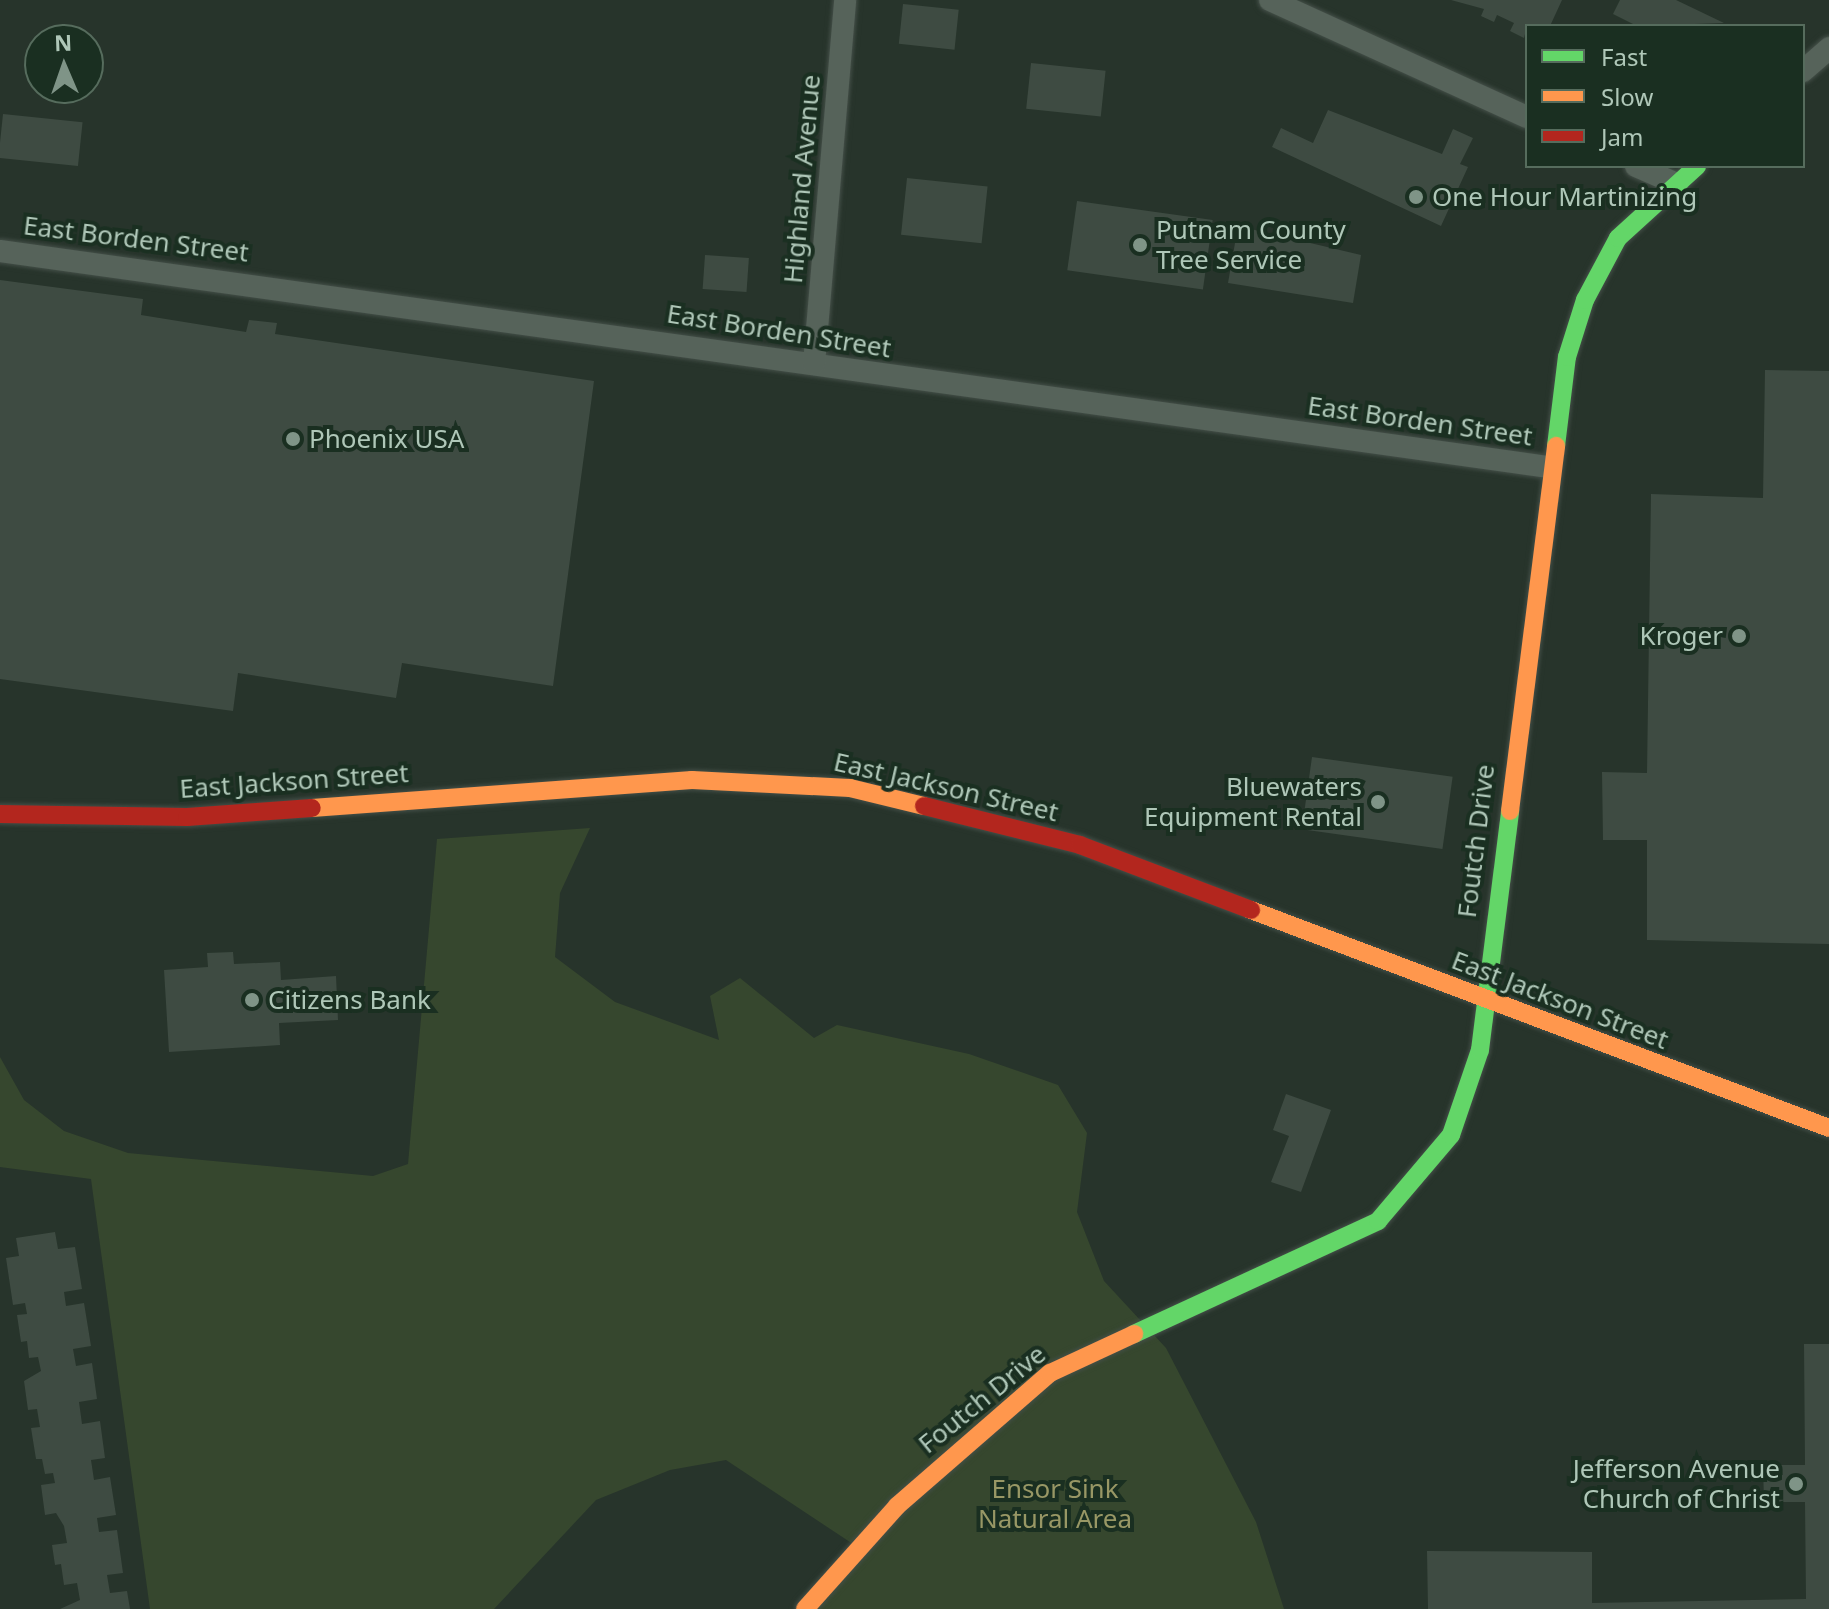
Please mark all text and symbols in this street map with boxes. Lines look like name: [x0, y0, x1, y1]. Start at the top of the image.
north arrow: [24, 24, 104, 104]
legend: [1525, 24, 1805, 168]
text: N: [54, 27, 73, 57]
text: Fast: [1601, 40, 1647, 73]
street label: Highland Avenue: [777, 73, 827, 285]
text: Slow: [1601, 80, 1653, 113]
text: Jam: [1601, 120, 1643, 153]
place label: One Hour Martinizing: [1432, 181, 1697, 213]
marker: One Hour Martinizing: [1407, 188, 1425, 206]
street label: East Borden Street: [22, 210, 250, 268]
place label: Putnam County Tree Service: [1156, 214, 1346, 276]
marker: Putnam County Tree Service: [1131, 236, 1149, 254]
street label: East Borden Street: [665, 298, 893, 364]
street label: East Borden Street: [1306, 390, 1534, 452]
place label: Phoenix USA: [309, 423, 464, 455]
marker: Phoenix USA: [284, 430, 302, 448]
place label: Kroger: [1640, 620, 1723, 652]
marker: Kroger: [1730, 627, 1748, 645]
street label: East Jackson Street: [831, 746, 1061, 828]
street label: East Jackson Street: [179, 757, 409, 805]
street label: Foutch Drive: [1451, 763, 1501, 919]
place label: Bluewaters Equipment Rental: [1144, 771, 1362, 832]
marker: Bluewaters Equipment Rental: [1369, 793, 1387, 811]
street label: East Jackson Street: [1447, 944, 1673, 1056]
place label: Citizens Bank: [268, 984, 431, 1016]
marker: Citizens Bank: [243, 991, 261, 1009]
street label: Foutch Drive: [912, 1338, 1052, 1460]
place label: Jefferson Avenue Church of Christ: [1573, 1453, 1780, 1514]
park label: Ensor Sink Natural Area: [978, 1473, 1132, 1534]
marker: Jefferson Avenue Church of Christ: [1787, 1475, 1805, 1493]

